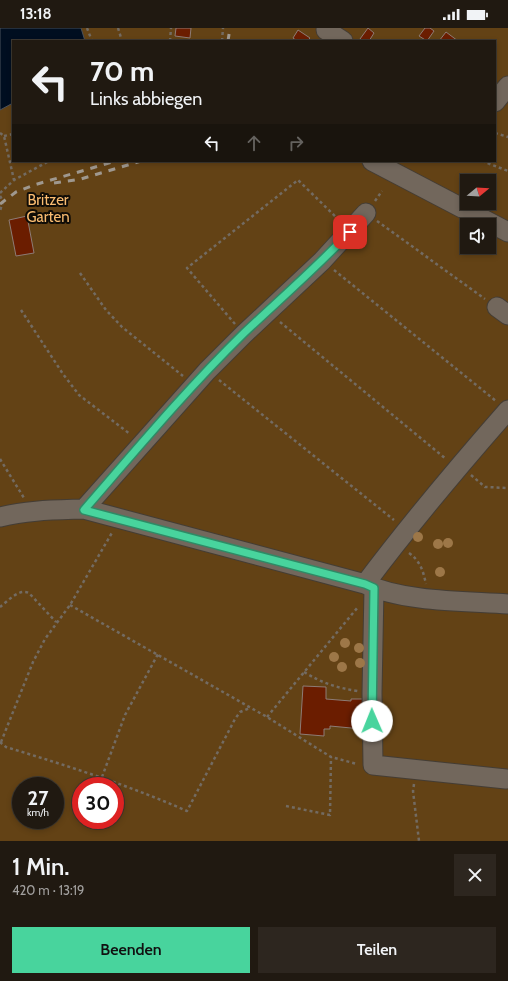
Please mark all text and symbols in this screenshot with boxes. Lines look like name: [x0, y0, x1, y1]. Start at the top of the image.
text: 13:18: [20, 5, 52, 23]
text: 70 m: [90, 54, 154, 88]
icon: left: [24, 56, 76, 108]
text: Links abbiegen: [90, 88, 202, 110]
icon: left: [201, 132, 223, 154]
icon: ahead: [243, 132, 265, 154]
icon: right: [285, 132, 307, 154]
north arrow: [460, 174, 496, 210]
map controls: [460, 174, 496, 254]
park label: Britzer Garten: [26, 191, 70, 226]
pin: [333, 215, 367, 249]
button: sound: [460, 218, 496, 254]
icon: arrive: [339, 221, 361, 243]
position arrow: [351, 700, 393, 742]
speed limit sign: 30: [72, 777, 124, 829]
text: 27: [28, 786, 48, 810]
text: km/h: [27, 806, 49, 819]
text: 1 Min.: [12, 852, 70, 881]
button: close: [454, 854, 496, 896]
text: 420 m · 13:19: [12, 882, 84, 898]
button: Beenden: [12, 927, 250, 973]
button: Teilen: [258, 927, 496, 973]

